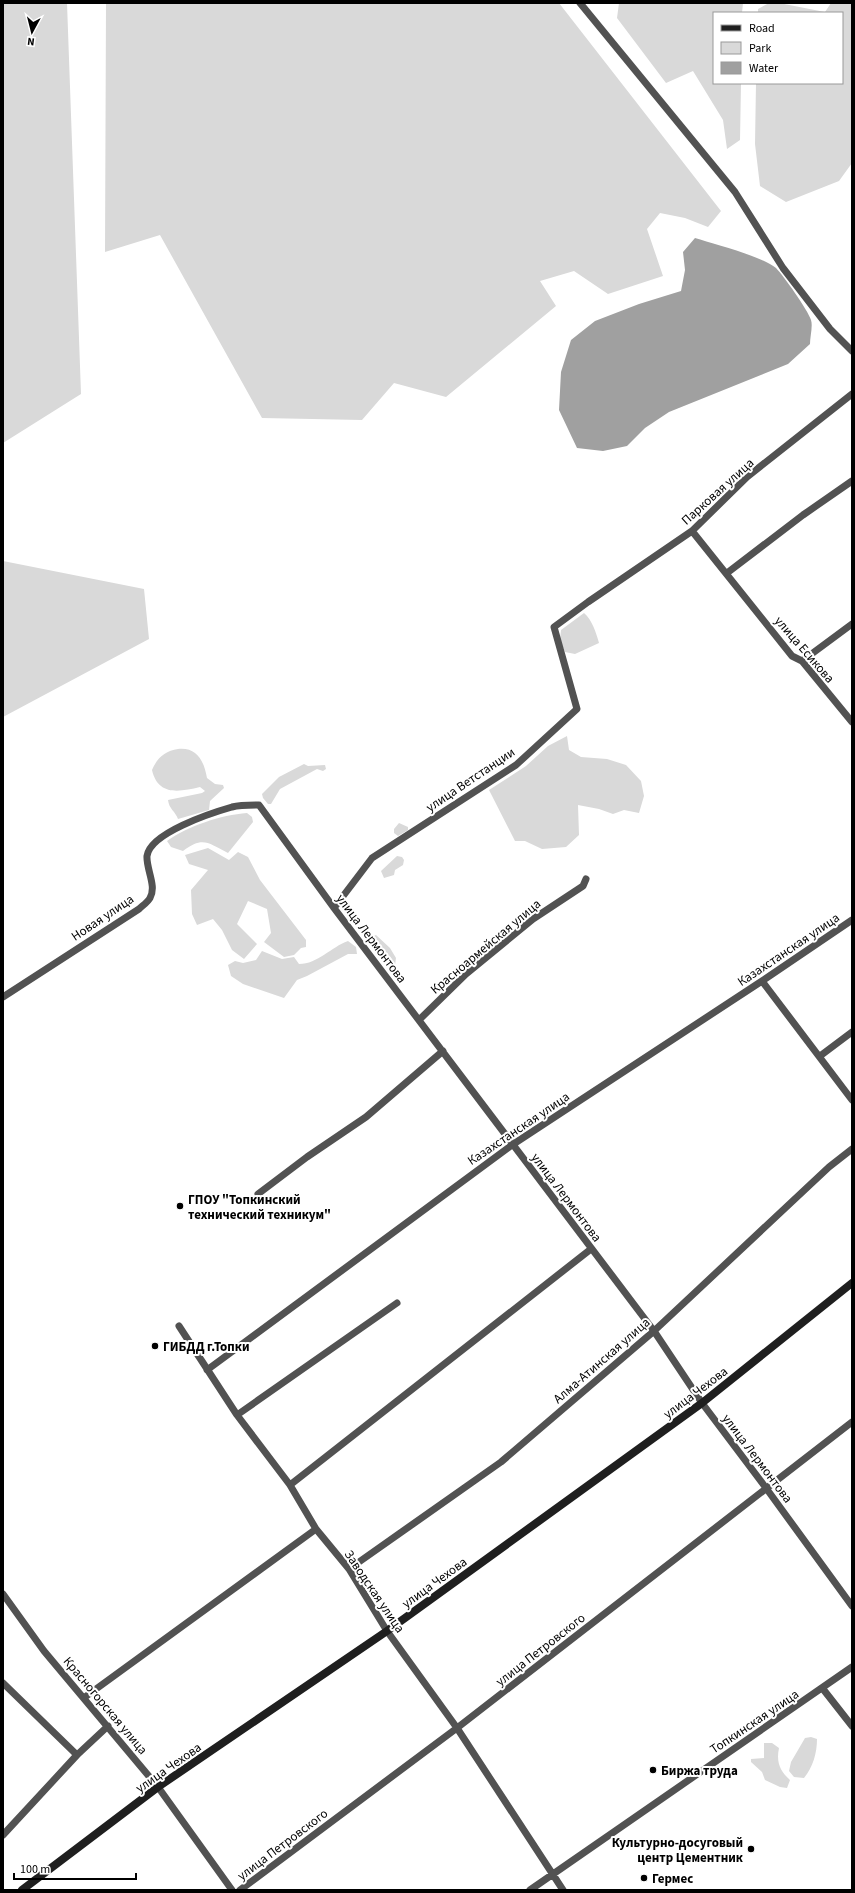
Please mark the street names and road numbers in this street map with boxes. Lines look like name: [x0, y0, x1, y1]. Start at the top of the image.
street label: Парковая улица: [677, 454, 758, 529]
street label: улица Есикова: [770, 612, 838, 687]
street label: улица Ветстанции: [423, 743, 519, 816]
street label: Новая улица: [68, 890, 137, 945]
street label: улица Лермонтова: [332, 890, 411, 987]
street label: Красноармейская улица: [427, 895, 545, 998]
street label: Казахстанская улица: [734, 909, 843, 991]
street label: Казахстанская улица: [464, 1088, 573, 1170]
street label: улица Лермонтова: [527, 1149, 606, 1246]
street label: Алма-Атинская улица: [549, 1314, 654, 1408]
street label: улица Чехова: [660, 1363, 732, 1423]
street label: улица Лермонтова: [718, 1410, 797, 1507]
street label: Заводская улица: [340, 1547, 409, 1637]
street label: улица Чехова: [398, 1553, 471, 1613]
street label: улица Петровского: [492, 1609, 589, 1691]
street label: Красногорская улица: [59, 1653, 152, 1758]
street label: Топкинская улица: [707, 1685, 803, 1758]
street label: улица Чехова: [132, 1738, 205, 1797]
street label: улица Петровского: [234, 1805, 332, 1885]

